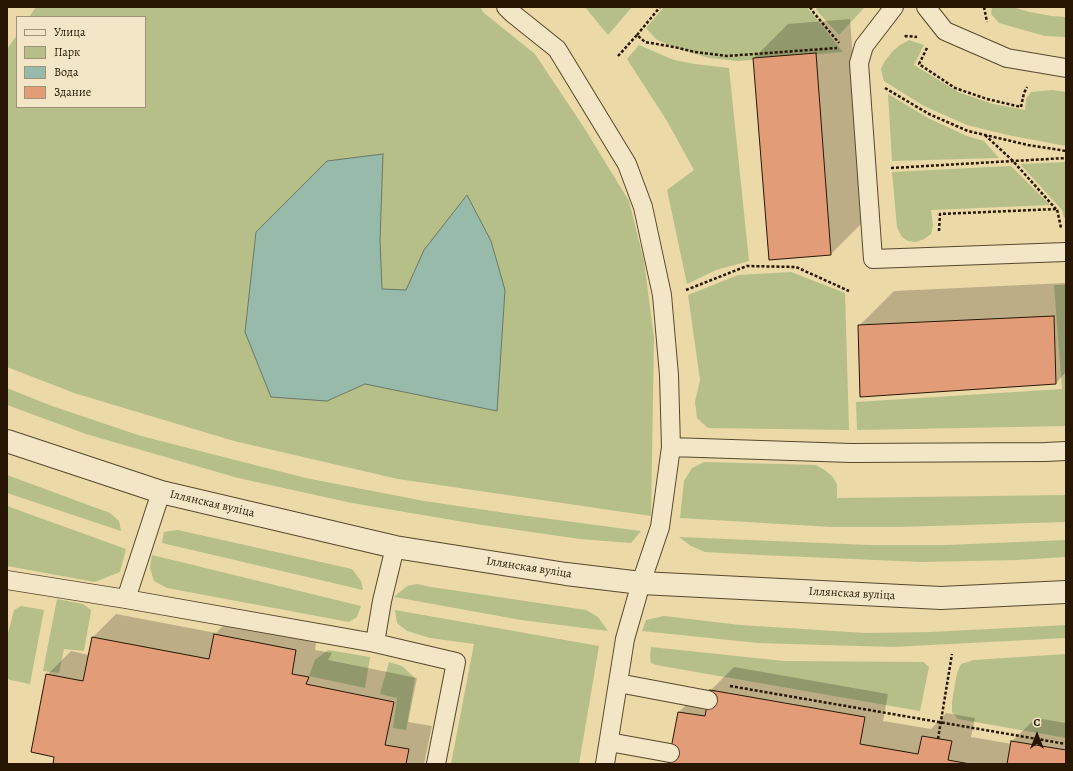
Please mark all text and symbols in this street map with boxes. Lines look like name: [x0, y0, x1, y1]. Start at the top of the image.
legend: [16, 16, 146, 108]
text: Улица: [54, 24, 85, 40]
text: Парк: [54, 44, 80, 60]
text: Вода: [54, 64, 79, 80]
text: Здание: [54, 84, 91, 100]
street label: Іллянская вуліца: [168, 487, 256, 521]
street label: Іллянская вуліца: [485, 554, 573, 582]
street label: Іллянская вуліца: [808, 585, 896, 603]
north arrow: [1017, 715, 1057, 755]
text: С: [1034, 715, 1040, 730]

